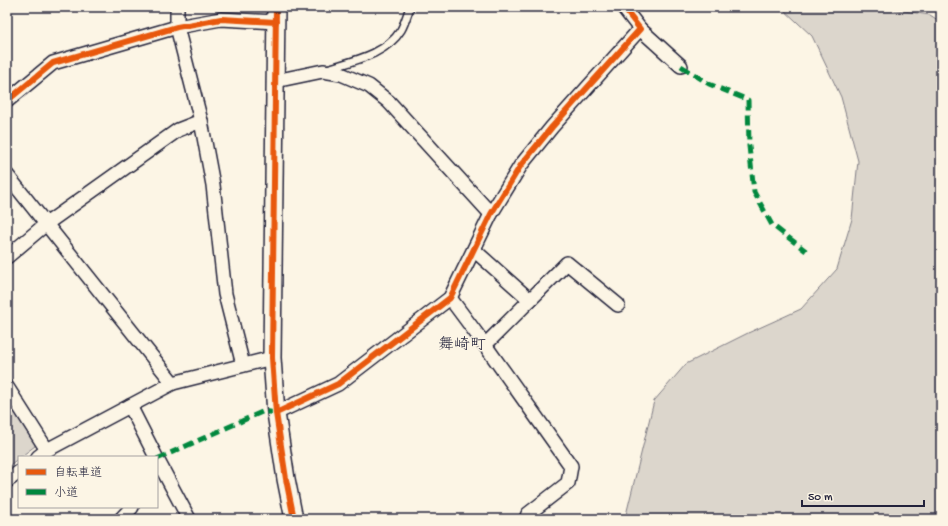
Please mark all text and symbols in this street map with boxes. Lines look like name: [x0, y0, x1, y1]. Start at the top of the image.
district label: 舞崎町: [438, 335, 486, 356]
legend: [18, 456, 158, 508]
text: 自転車道: [54, 466, 102, 481]
scale bar: [802, 482, 924, 508]
text: 小道: [54, 486, 78, 501]
text: 50 m: [808, 491, 833, 505]

